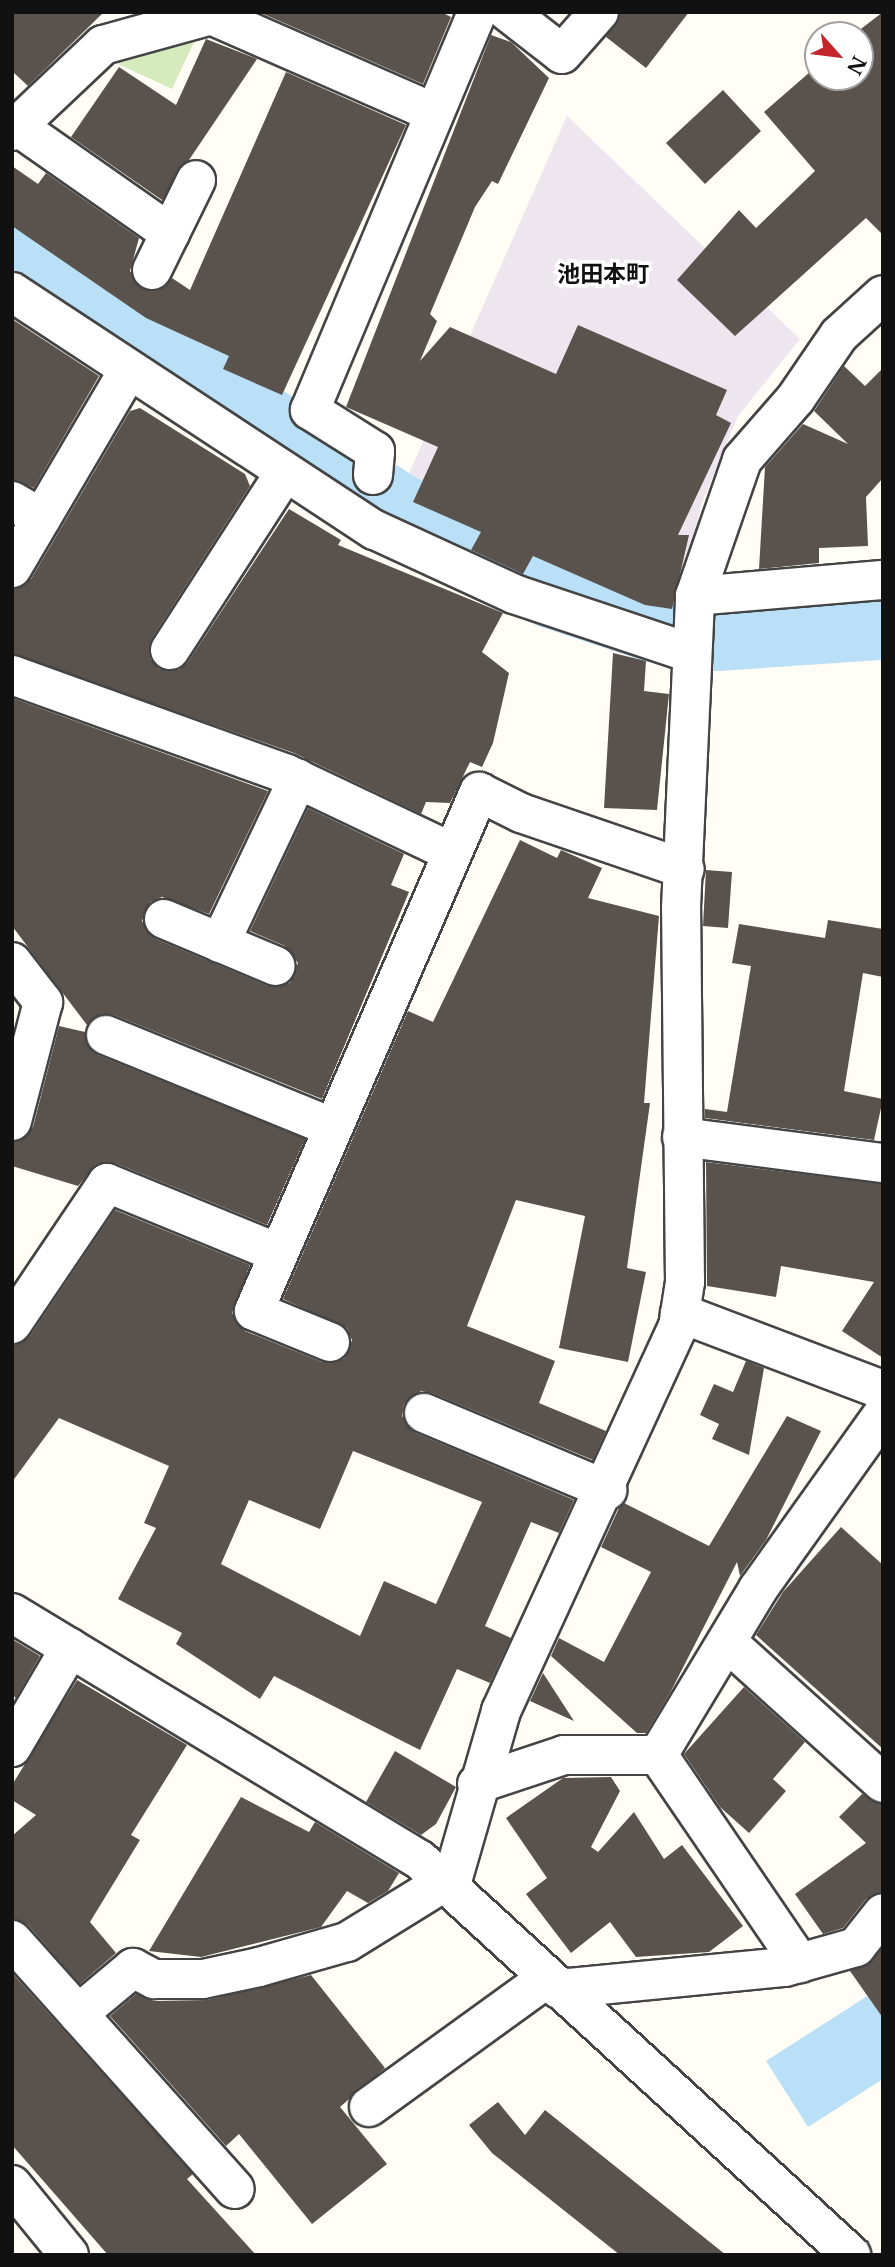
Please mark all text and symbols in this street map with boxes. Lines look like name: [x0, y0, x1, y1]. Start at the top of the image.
north arrow: [804, 21, 874, 91]
text: N: [842, 52, 871, 78]
district label: 池田本町: [557, 260, 649, 288]

